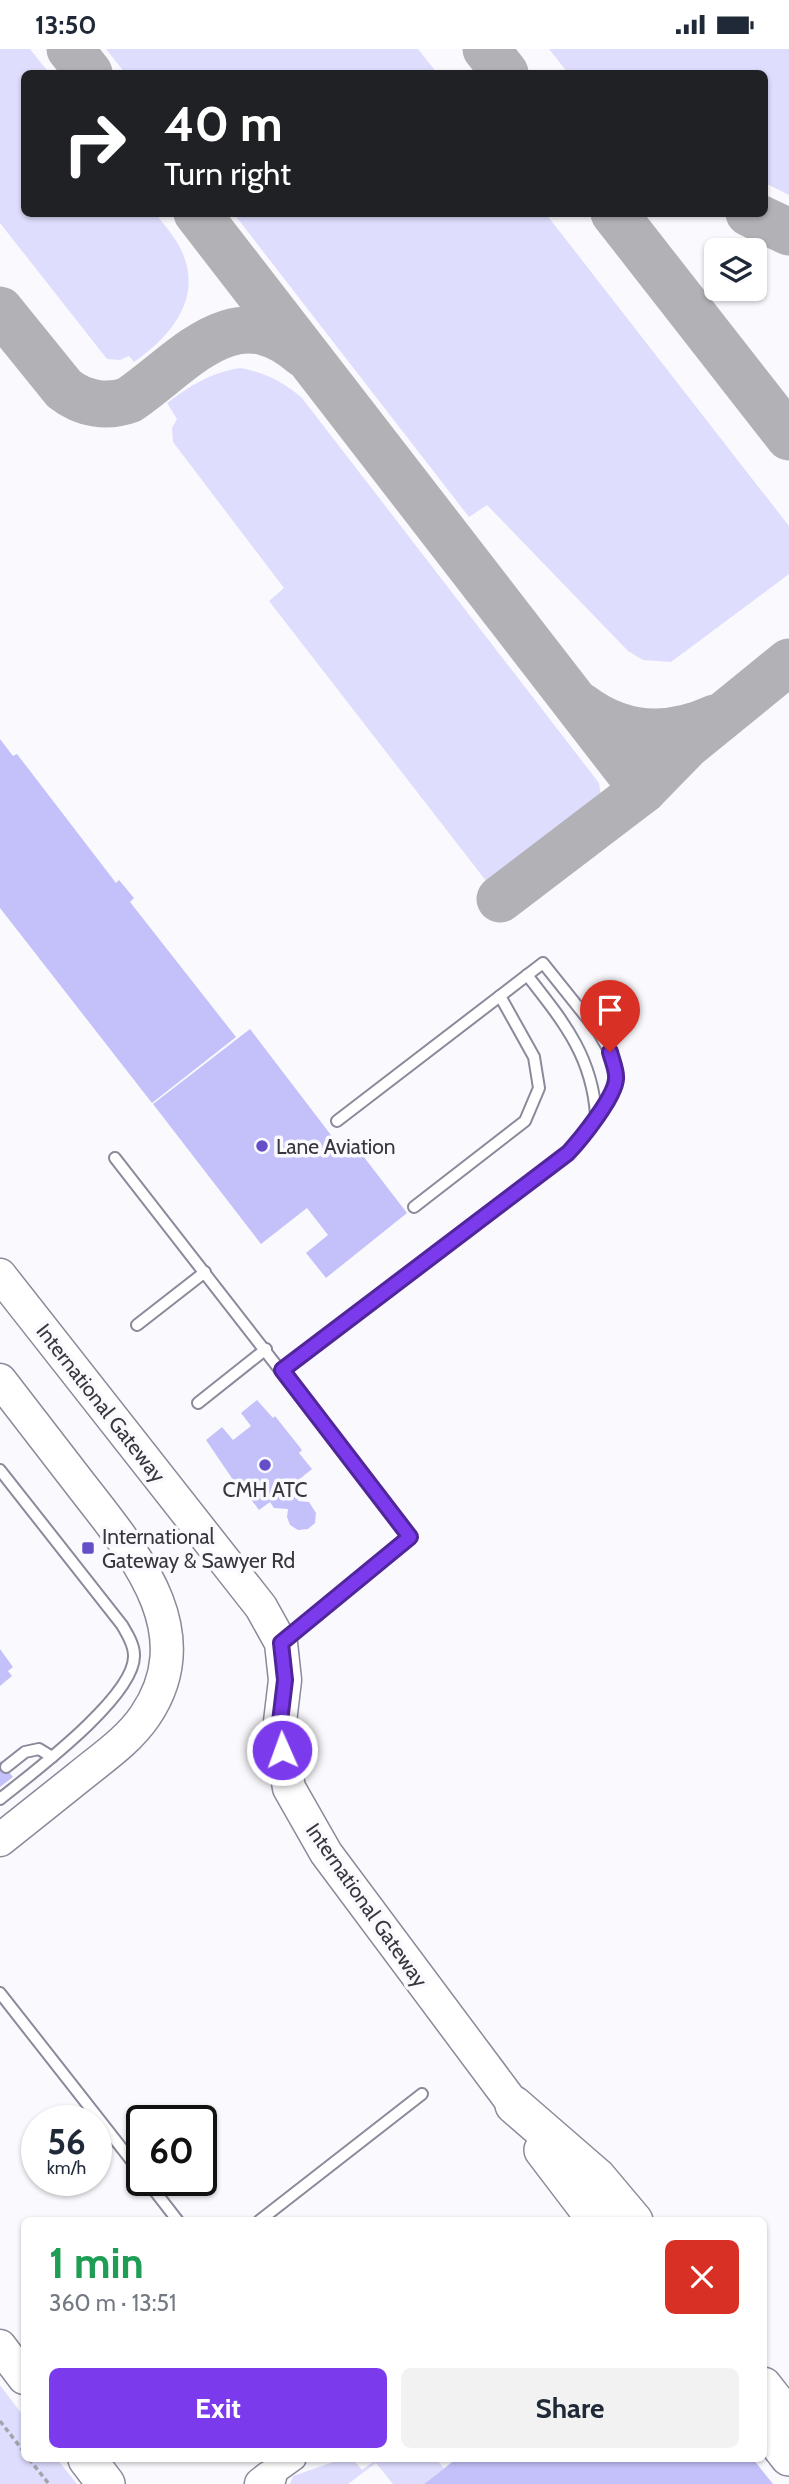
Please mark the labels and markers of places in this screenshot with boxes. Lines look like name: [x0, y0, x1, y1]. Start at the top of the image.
pin: [580, 980, 640, 1052]
place label: Lane Aviation: [276, 1134, 396, 1159]
marker: Lane Aviation: [254, 1138, 270, 1154]
marker: CMH ATC: [257, 1457, 273, 1473]
place label: CMH ATC: [223, 1477, 307, 1502]
place label: International Gateway & Sawyer Rd: [102, 1524, 295, 1573]
marker: International Gateway & Sawyer Rd: [80, 1540, 96, 1556]

